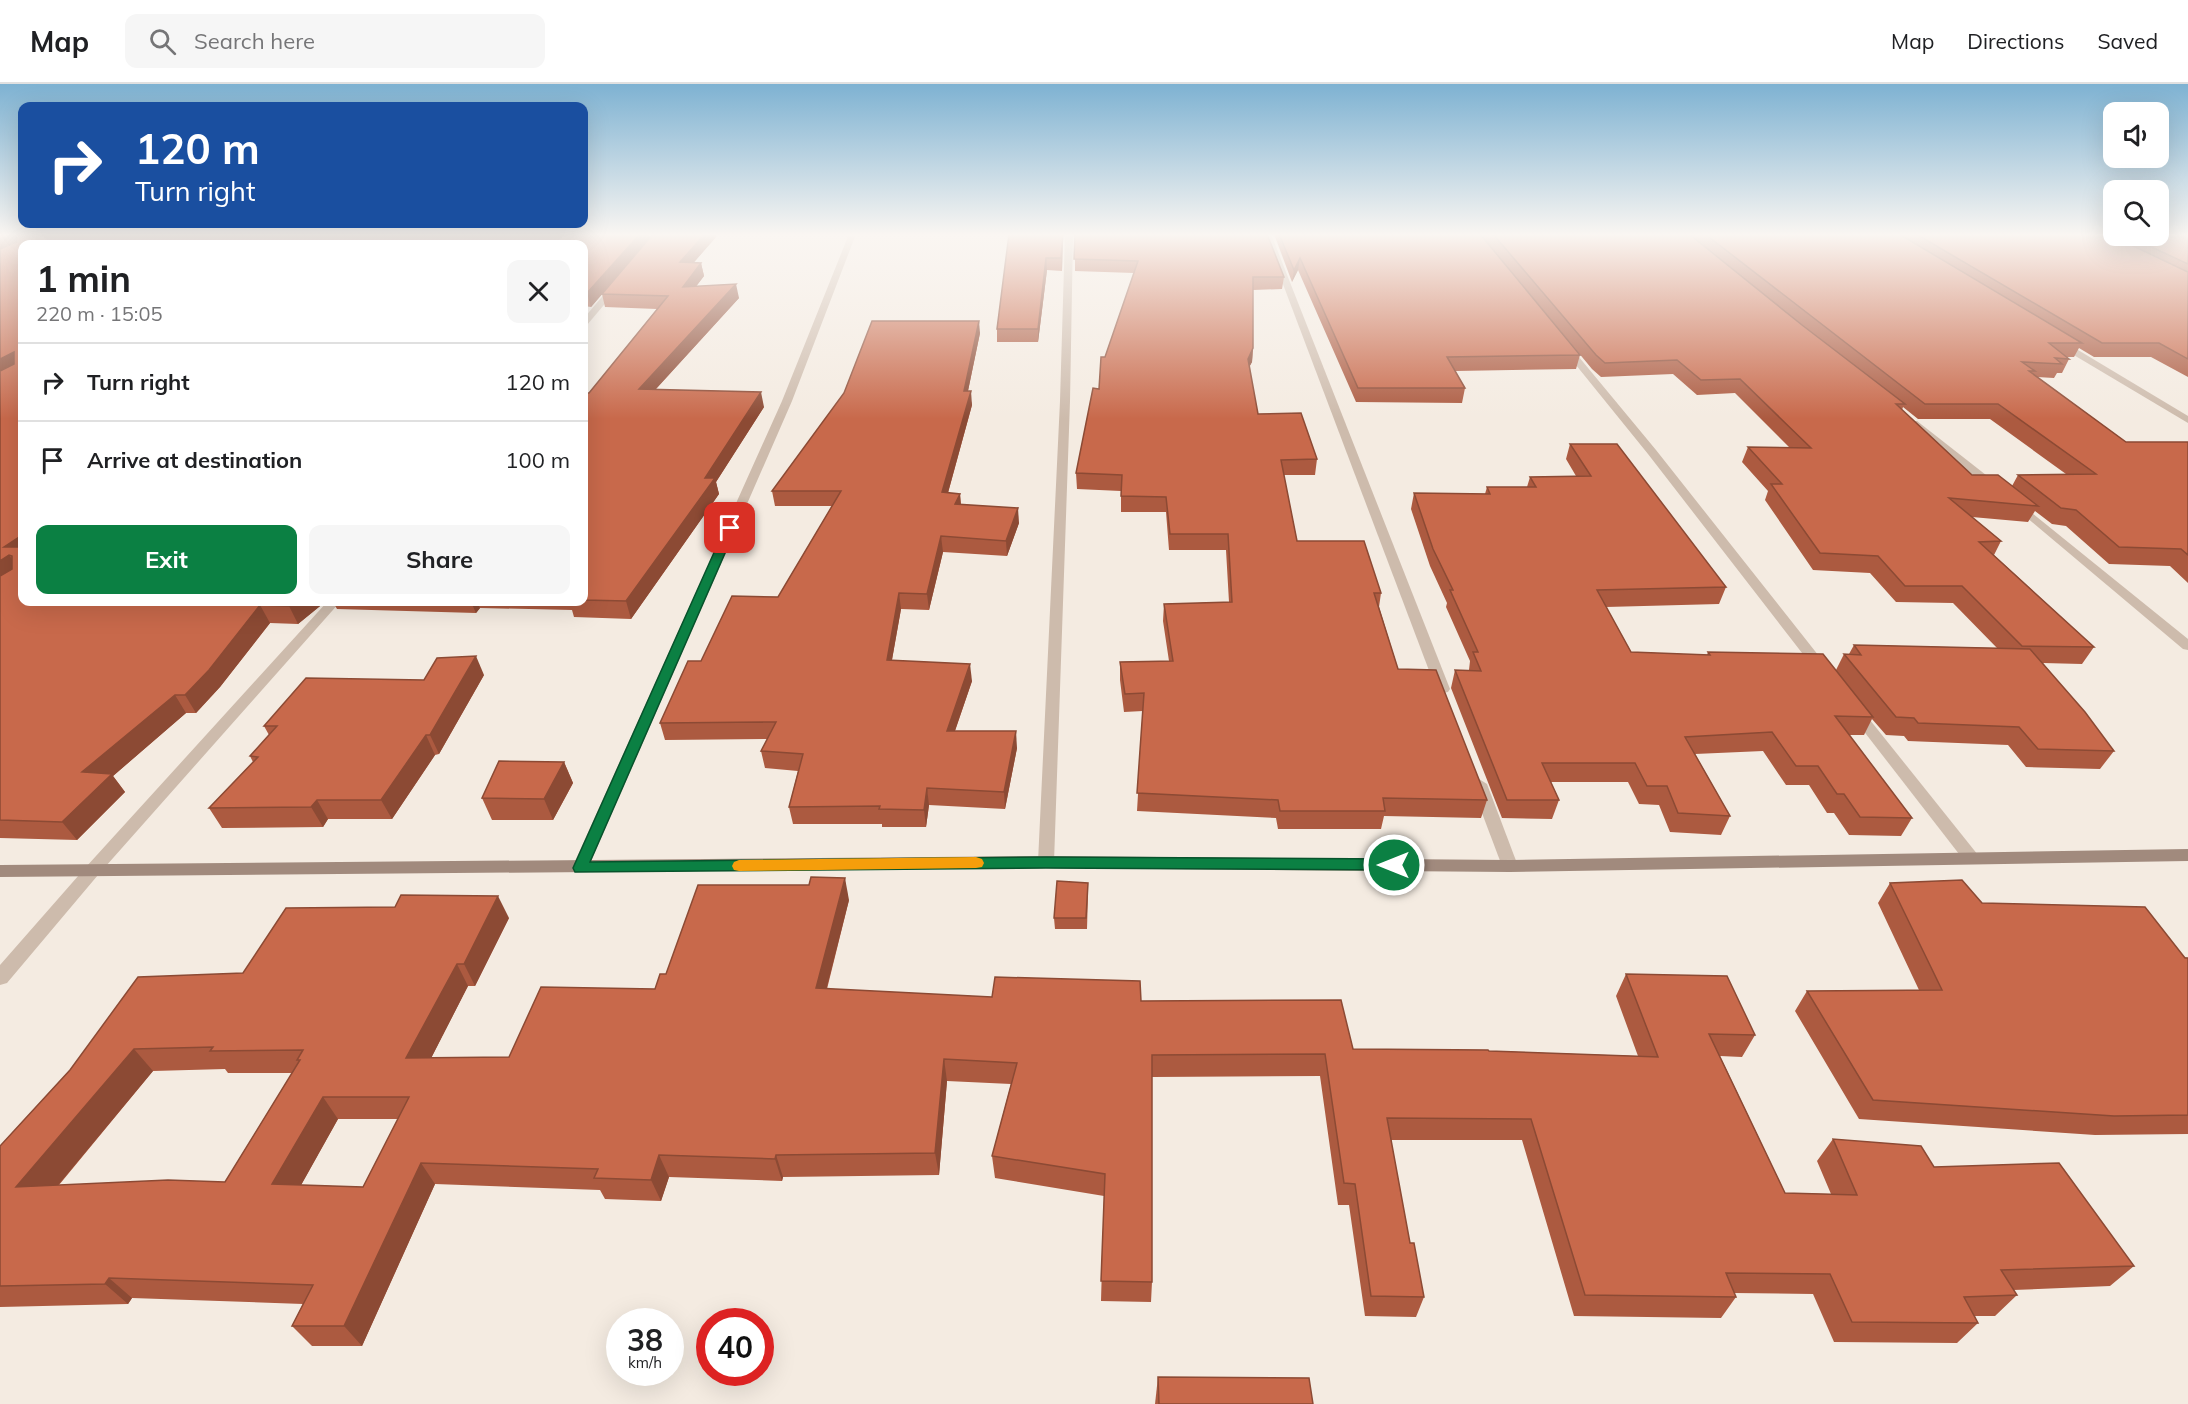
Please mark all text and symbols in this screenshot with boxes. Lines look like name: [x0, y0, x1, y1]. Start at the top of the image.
search box: [125, 14, 545, 68]
text: Map: [30, 24, 89, 59]
icon: search: [146, 25, 179, 58]
text: Search here: [194, 27, 315, 55]
text: Map: [1891, 28, 1934, 54]
text: Directions: [1967, 28, 2064, 54]
text: Saved: [2097, 28, 2158, 54]
map controls: [2103, 102, 2169, 246]
button: sound: [2103, 102, 2169, 168]
text: 120 m: [135, 122, 260, 175]
icon: right: [36, 126, 114, 204]
text: Turn right: [135, 174, 255, 208]
button: search: [2103, 180, 2169, 246]
text: 1 min: [36, 256, 131, 301]
button: close: [507, 260, 570, 323]
text: 220 m · 15:05: [36, 301, 162, 326]
icon: right: [36, 366, 69, 399]
text: Turn right: [87, 368, 190, 396]
text: 120 m: [505, 368, 570, 396]
icon: arrive: [36, 444, 69, 477]
text: Arrive at destination: [87, 446, 302, 474]
text: 100 m: [505, 446, 570, 474]
pin: [704, 502, 755, 553]
icon: arrive: [713, 511, 746, 544]
button: Exit: [36, 525, 297, 594]
button: Share: [309, 525, 570, 594]
position arrow: [1362, 833, 1426, 897]
speed limit sign: 40: [696, 1308, 774, 1386]
text: 38: [627, 1321, 663, 1359]
text: km/h: [628, 1353, 662, 1372]

